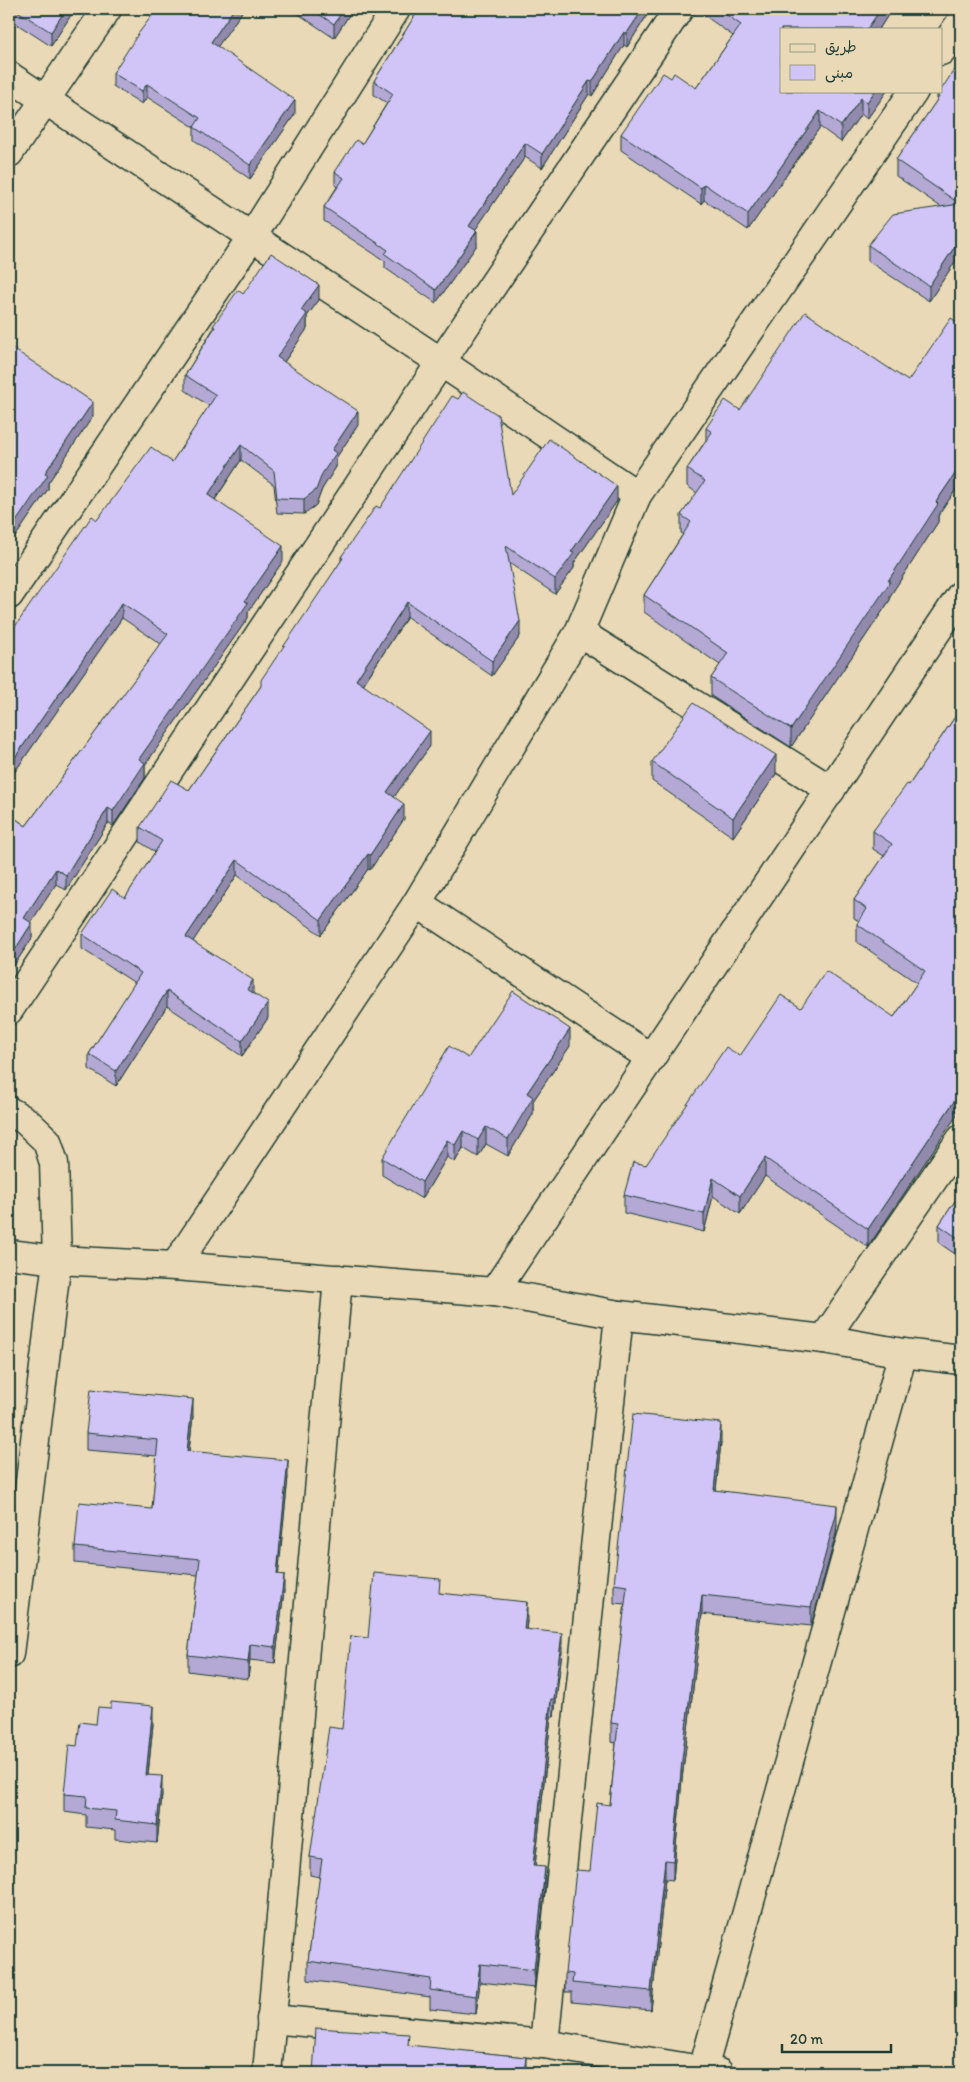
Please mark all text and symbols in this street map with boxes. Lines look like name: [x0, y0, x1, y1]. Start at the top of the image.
legend: [780, 28, 942, 92]
text: طريق: [825, 38, 857, 56]
text: مبنى: [825, 64, 853, 83]
scale bar: [782, 2022, 891, 2054]
text: 20 m: [790, 2030, 824, 2048]

